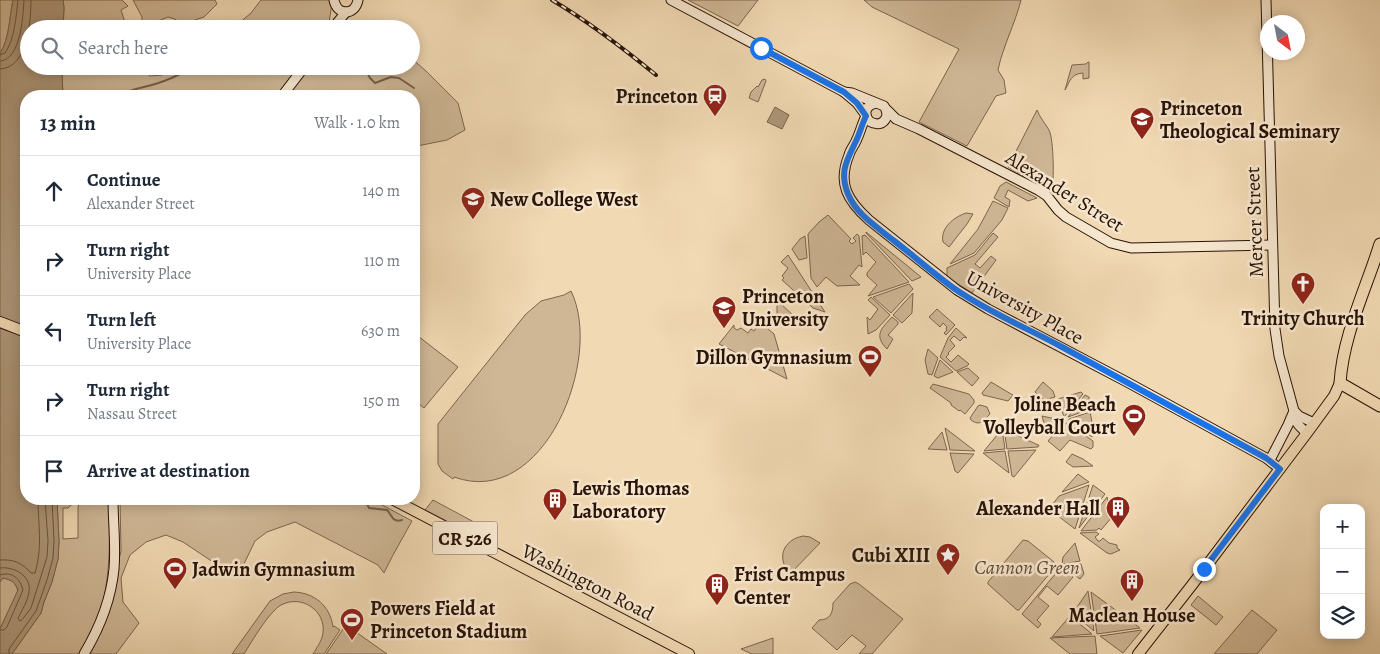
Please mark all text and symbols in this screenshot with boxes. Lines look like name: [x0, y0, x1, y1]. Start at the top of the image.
north arrow: [1260, 15, 1305, 60]
search box: [20, 20, 420, 75]
icon: search: [38, 34, 66, 62]
text: Search here: [78, 35, 168, 61]
route start: [750, 37, 773, 60]
place label: Princeton: [615, 83, 698, 110]
station icon: Princeton: [702, 83, 728, 117]
place label: Princeton Theological Seminary: [1160, 95, 1340, 145]
school or university icon: Princeton Theological Seminary: [1129, 106, 1155, 140]
text: 13 min: [40, 109, 96, 137]
text: Walk · 1.0 km: [314, 112, 400, 134]
street label: Alexander Street: [1000, 144, 1129, 239]
street label: Mercer Street: [1239, 166, 1270, 278]
text: Continue: [87, 167, 161, 193]
icon: ahead: [40, 177, 68, 205]
text: 140 m: [362, 180, 400, 202]
school or university icon: New College West: [460, 186, 486, 220]
place label: New College West: [490, 186, 639, 213]
text: Alexander Street: [87, 193, 195, 215]
text: Turn right: [87, 237, 169, 263]
icon: right: [40, 247, 68, 275]
text: 110 m: [364, 250, 400, 272]
text: University Place: [87, 263, 191, 285]
street label: University Place: [961, 264, 1088, 351]
church icon: Trinity Church: [1290, 271, 1316, 305]
place label: Princeton University: [742, 283, 829, 333]
school or university icon: Princeton University: [711, 295, 737, 329]
place label: Trinity Church: [1241, 305, 1365, 332]
text: Turn left: [87, 307, 156, 333]
icon: left: [40, 317, 68, 345]
text: 630 m: [361, 320, 400, 342]
text: University Place: [87, 333, 191, 355]
place label: Dillon Gymnasium: [696, 344, 852, 371]
sports icon: Dillon Gymnasium: [857, 344, 883, 378]
text: Turn right: [87, 377, 169, 403]
icon: right: [40, 387, 68, 415]
text: 150 m: [363, 390, 400, 412]
place label: Joline Beach Volleyball Court: [982, 391, 1116, 441]
text: Nassau Street: [87, 403, 177, 425]
sports icon: Joline Beach Volleyball Court: [1121, 403, 1147, 437]
icon: arrive: [40, 457, 68, 485]
text: Arrive at destination: [87, 458, 250, 484]
place label: Lewis Thomas Laboratory: [572, 475, 689, 525]
building icon: Lewis Thomas Laboratory: [542, 487, 568, 521]
place label: Alexander Hall: [975, 495, 1101, 522]
building icon: Alexander Hall: [1105, 495, 1131, 529]
map controls: [1320, 504, 1365, 639]
button: +: [1320, 504, 1365, 549]
road number: CR 526: [432, 522, 498, 554]
street label: Washington Road: [516, 537, 659, 627]
place label: Cubi XIII: [852, 542, 930, 569]
place icon: Cubi XIII: [935, 542, 961, 576]
button: −: [1320, 549, 1365, 594]
park label: Cannon Green: [974, 554, 1080, 581]
sports icon: Jadwin Gymnasium: [162, 556, 188, 590]
place label: Jadwin Gymnasium: [192, 556, 355, 583]
route end: [1193, 558, 1216, 581]
place label: Frist Campus Center: [734, 561, 845, 611]
building icon: Maclean House: [1119, 568, 1145, 602]
building icon: Frist Campus Center: [704, 572, 730, 606]
button: layers: [1320, 594, 1365, 639]
place label: Powers Field at Princeton Stadium: [370, 595, 528, 645]
place label: Maclean House: [1069, 602, 1195, 629]
sports icon: Powers Field at Princeton Stadium: [339, 607, 365, 641]

